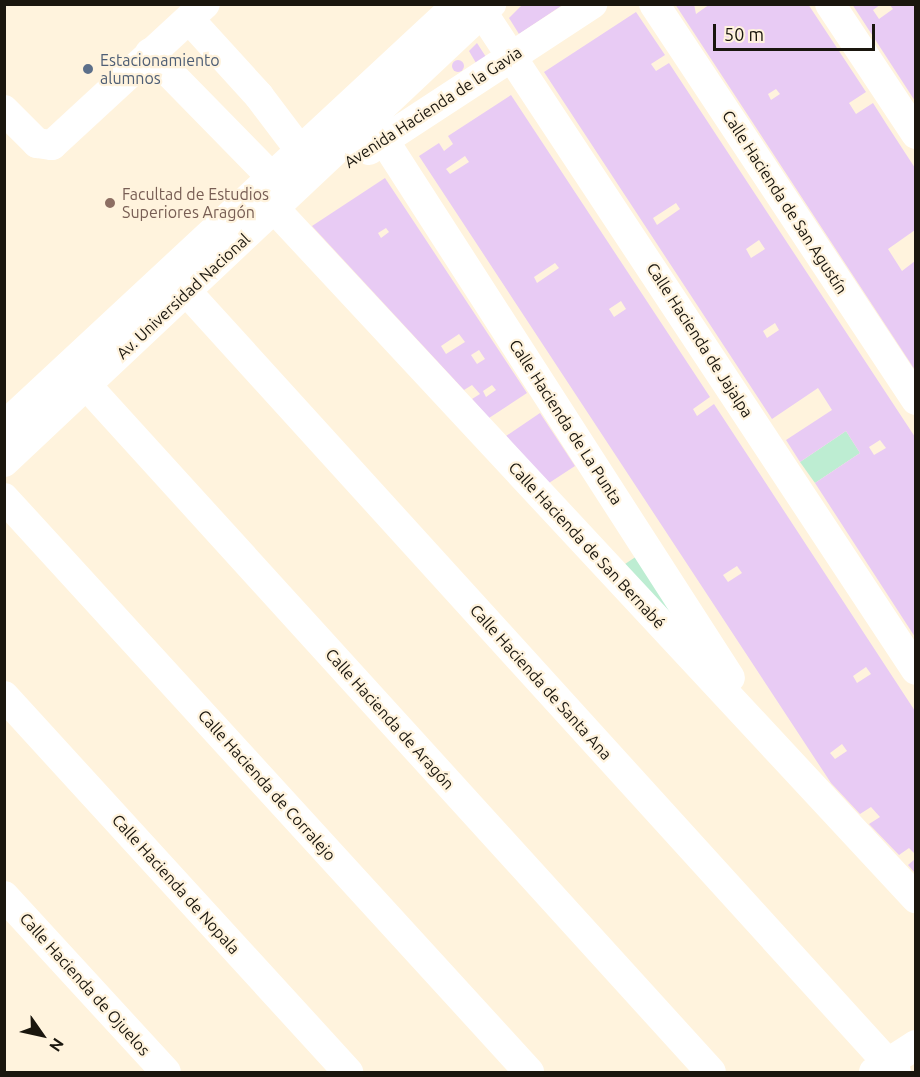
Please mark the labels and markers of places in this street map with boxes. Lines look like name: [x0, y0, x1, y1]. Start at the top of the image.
place label: Estacionamiento alumnos: [100, 50, 220, 88]
marker: Estacionamiento alumnos: [81, 62, 95, 76]
place label: Facultad de Estudios Superiores Aragón: [122, 184, 269, 222]
marker: Facultad de Estudios Superiores Aragón: [103, 196, 117, 210]

